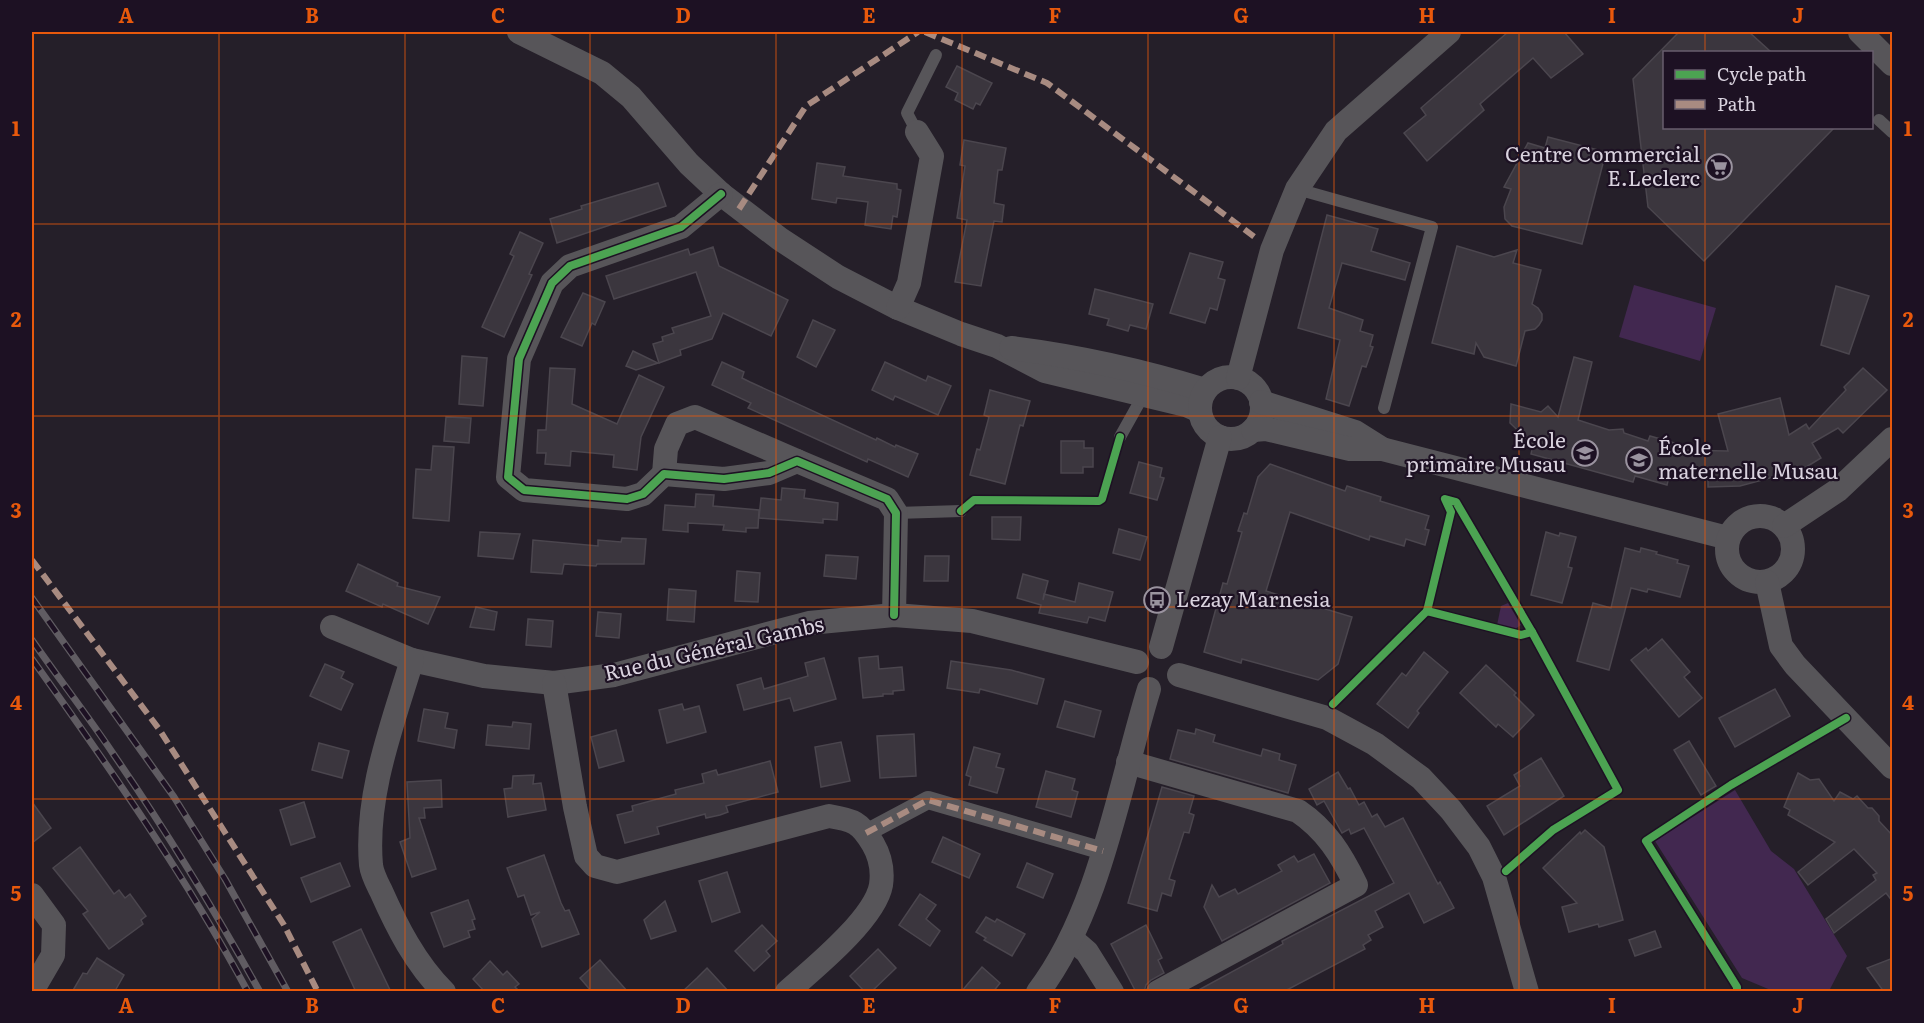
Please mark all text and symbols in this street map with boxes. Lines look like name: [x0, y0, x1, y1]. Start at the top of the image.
text: A: [118, 0, 134, 29]
text: B: [305, 0, 319, 29]
text: C: [491, 0, 505, 29]
text: D: [675, 0, 691, 29]
text: E: [862, 0, 876, 29]
text: F: [1049, 0, 1062, 29]
text: G: [1233, 0, 1249, 29]
text: H: [1419, 0, 1435, 29]
text: I: [1608, 0, 1616, 29]
text: J: [1792, 0, 1804, 29]
legend: [1663, 51, 1873, 129]
text: Cycle path: [1717, 60, 1806, 87]
text: Path: [1717, 90, 1756, 117]
text: 1: [12, 112, 20, 142]
text: 1: [1904, 112, 1912, 142]
place label: Centre Commercial E.Leclerc: [1505, 137, 1700, 192]
supermarket icon: Centre Commercial E.Leclerc: [1704, 152, 1734, 182]
text: 2: [11, 303, 22, 333]
text: 2: [1903, 303, 1914, 333]
place label: École primaire Musau: [1406, 423, 1566, 478]
place label: École maternelle Musau: [1658, 430, 1838, 485]
school or university icon: École primaire Musau: [1570, 438, 1600, 468]
school or university icon: École maternelle Musau: [1624, 445, 1654, 475]
text: 3: [10, 494, 22, 524]
text: 3: [1902, 494, 1914, 524]
place label: Lezay Marnesia: [1176, 582, 1331, 613]
bus stop icon: Lezay Marnesia: [1142, 585, 1172, 615]
street label: Rue du Général Gambs: [600, 606, 826, 687]
text: 4: [10, 686, 22, 716]
text: 4: [1902, 686, 1914, 716]
text: 5: [11, 877, 22, 907]
text: 5: [1903, 877, 1914, 907]
text: A: [118, 989, 134, 1019]
text: B: [305, 989, 319, 1019]
text: C: [491, 989, 505, 1019]
text: D: [675, 989, 691, 1019]
text: E: [862, 989, 876, 1019]
text: F: [1049, 989, 1062, 1019]
text: G: [1233, 989, 1249, 1019]
text: H: [1419, 989, 1435, 1019]
text: I: [1608, 989, 1616, 1019]
text: J: [1792, 989, 1804, 1019]

